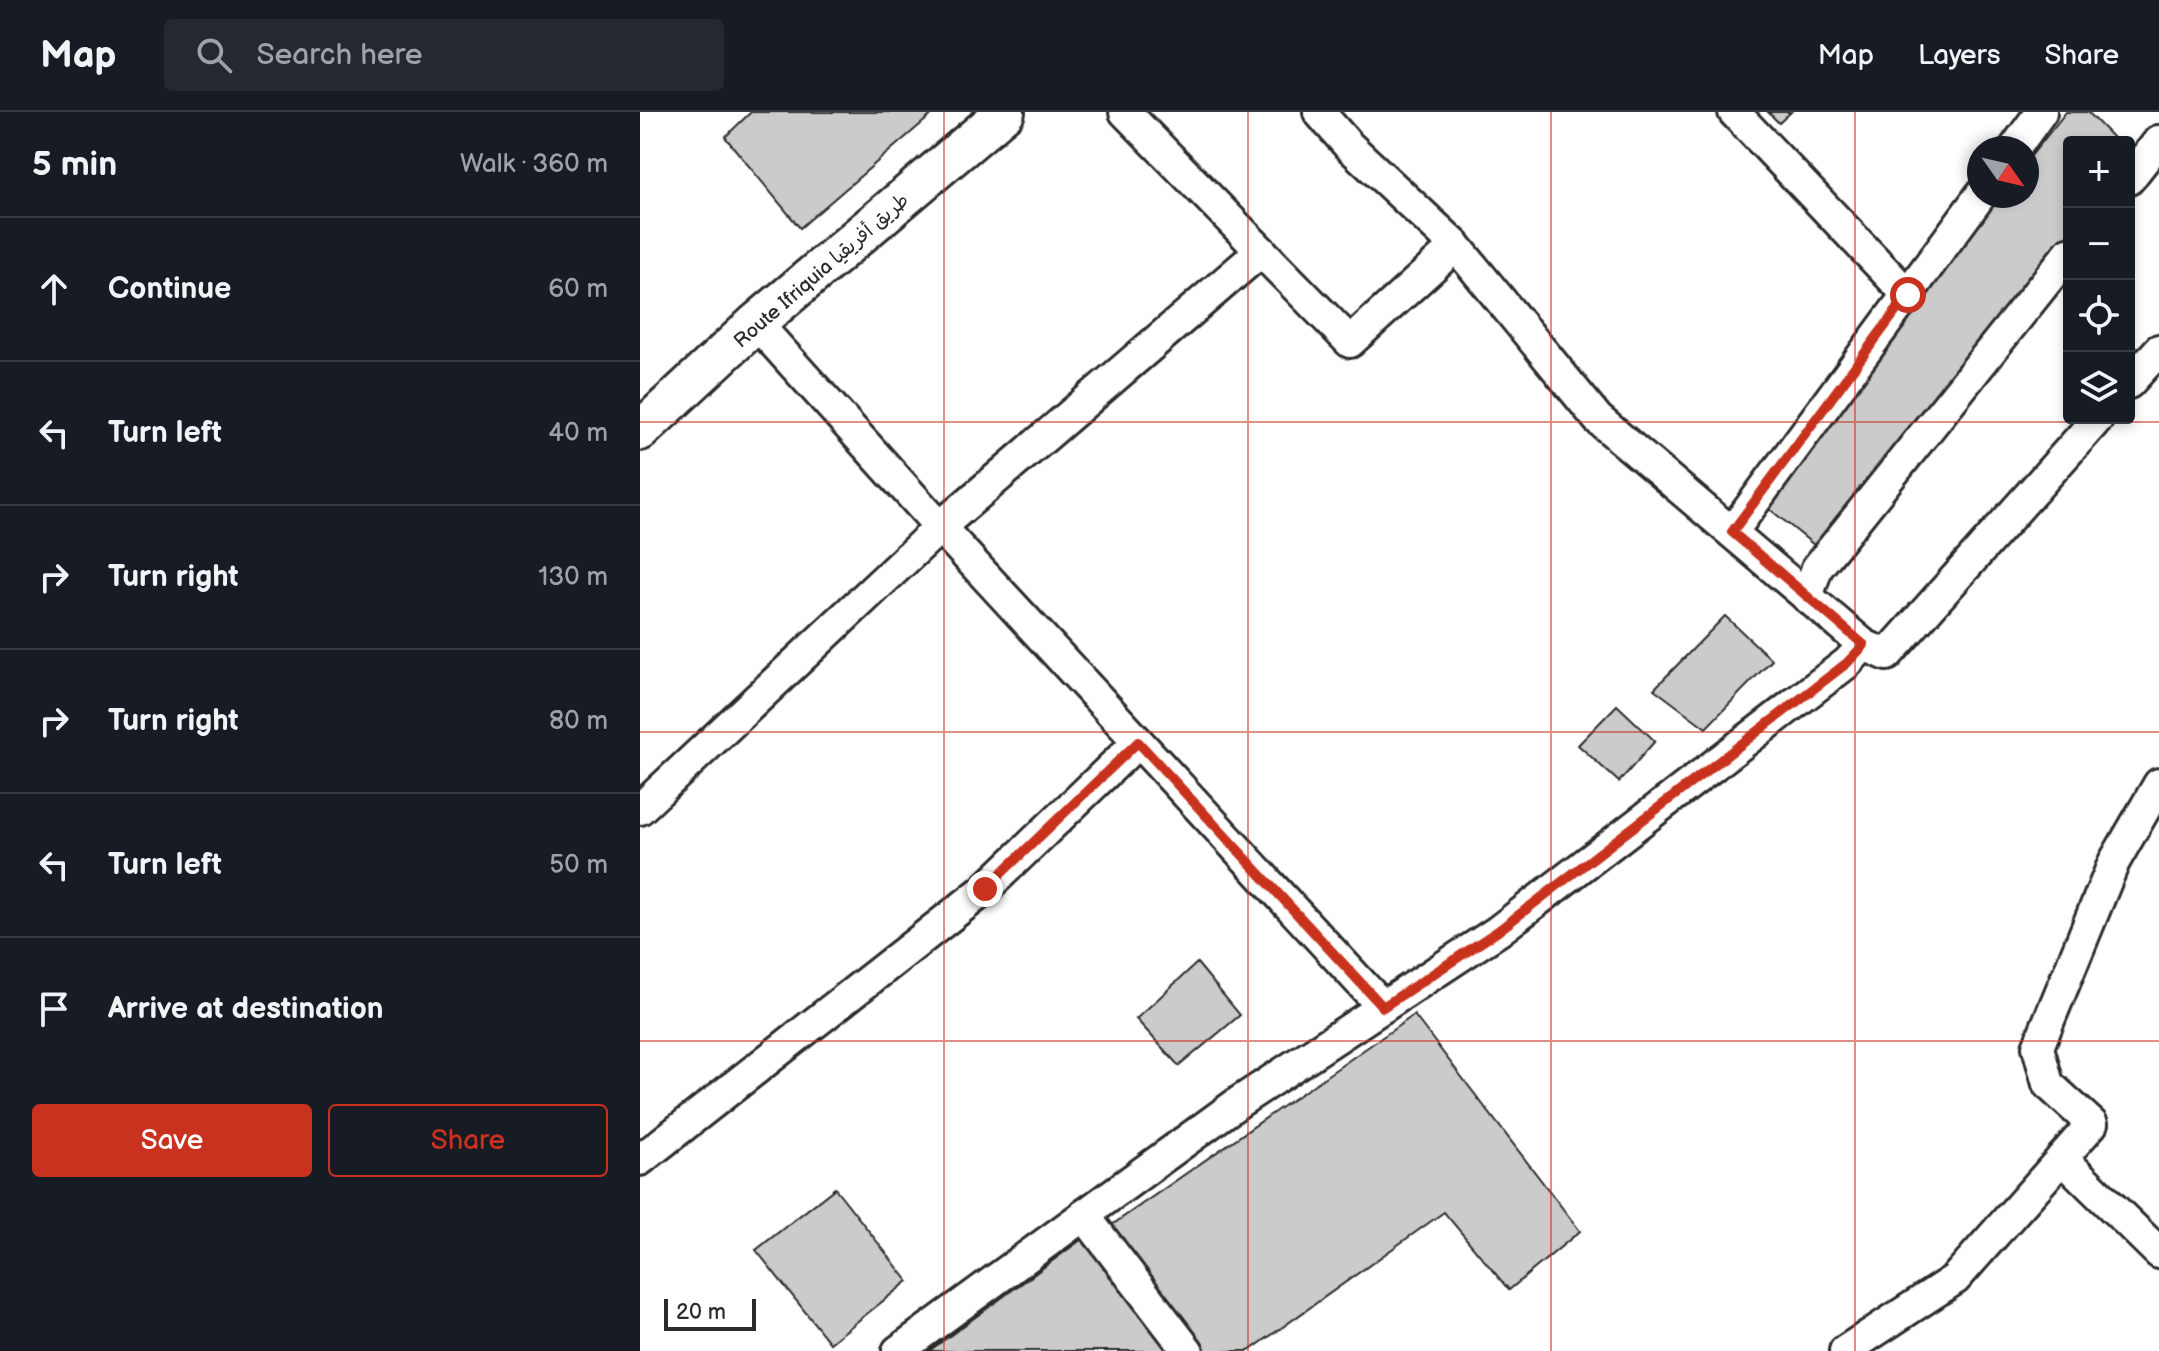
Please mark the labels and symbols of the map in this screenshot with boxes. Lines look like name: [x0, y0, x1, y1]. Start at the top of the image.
north arrow: [1967, 136, 2039, 208]
street label: Route Ifriquia طريق أفريقيا: [729, 188, 914, 353]
route start: [1890, 277, 1926, 313]
route end: [967, 871, 1003, 907]
scale bar: [664, 1295, 756, 1331]

